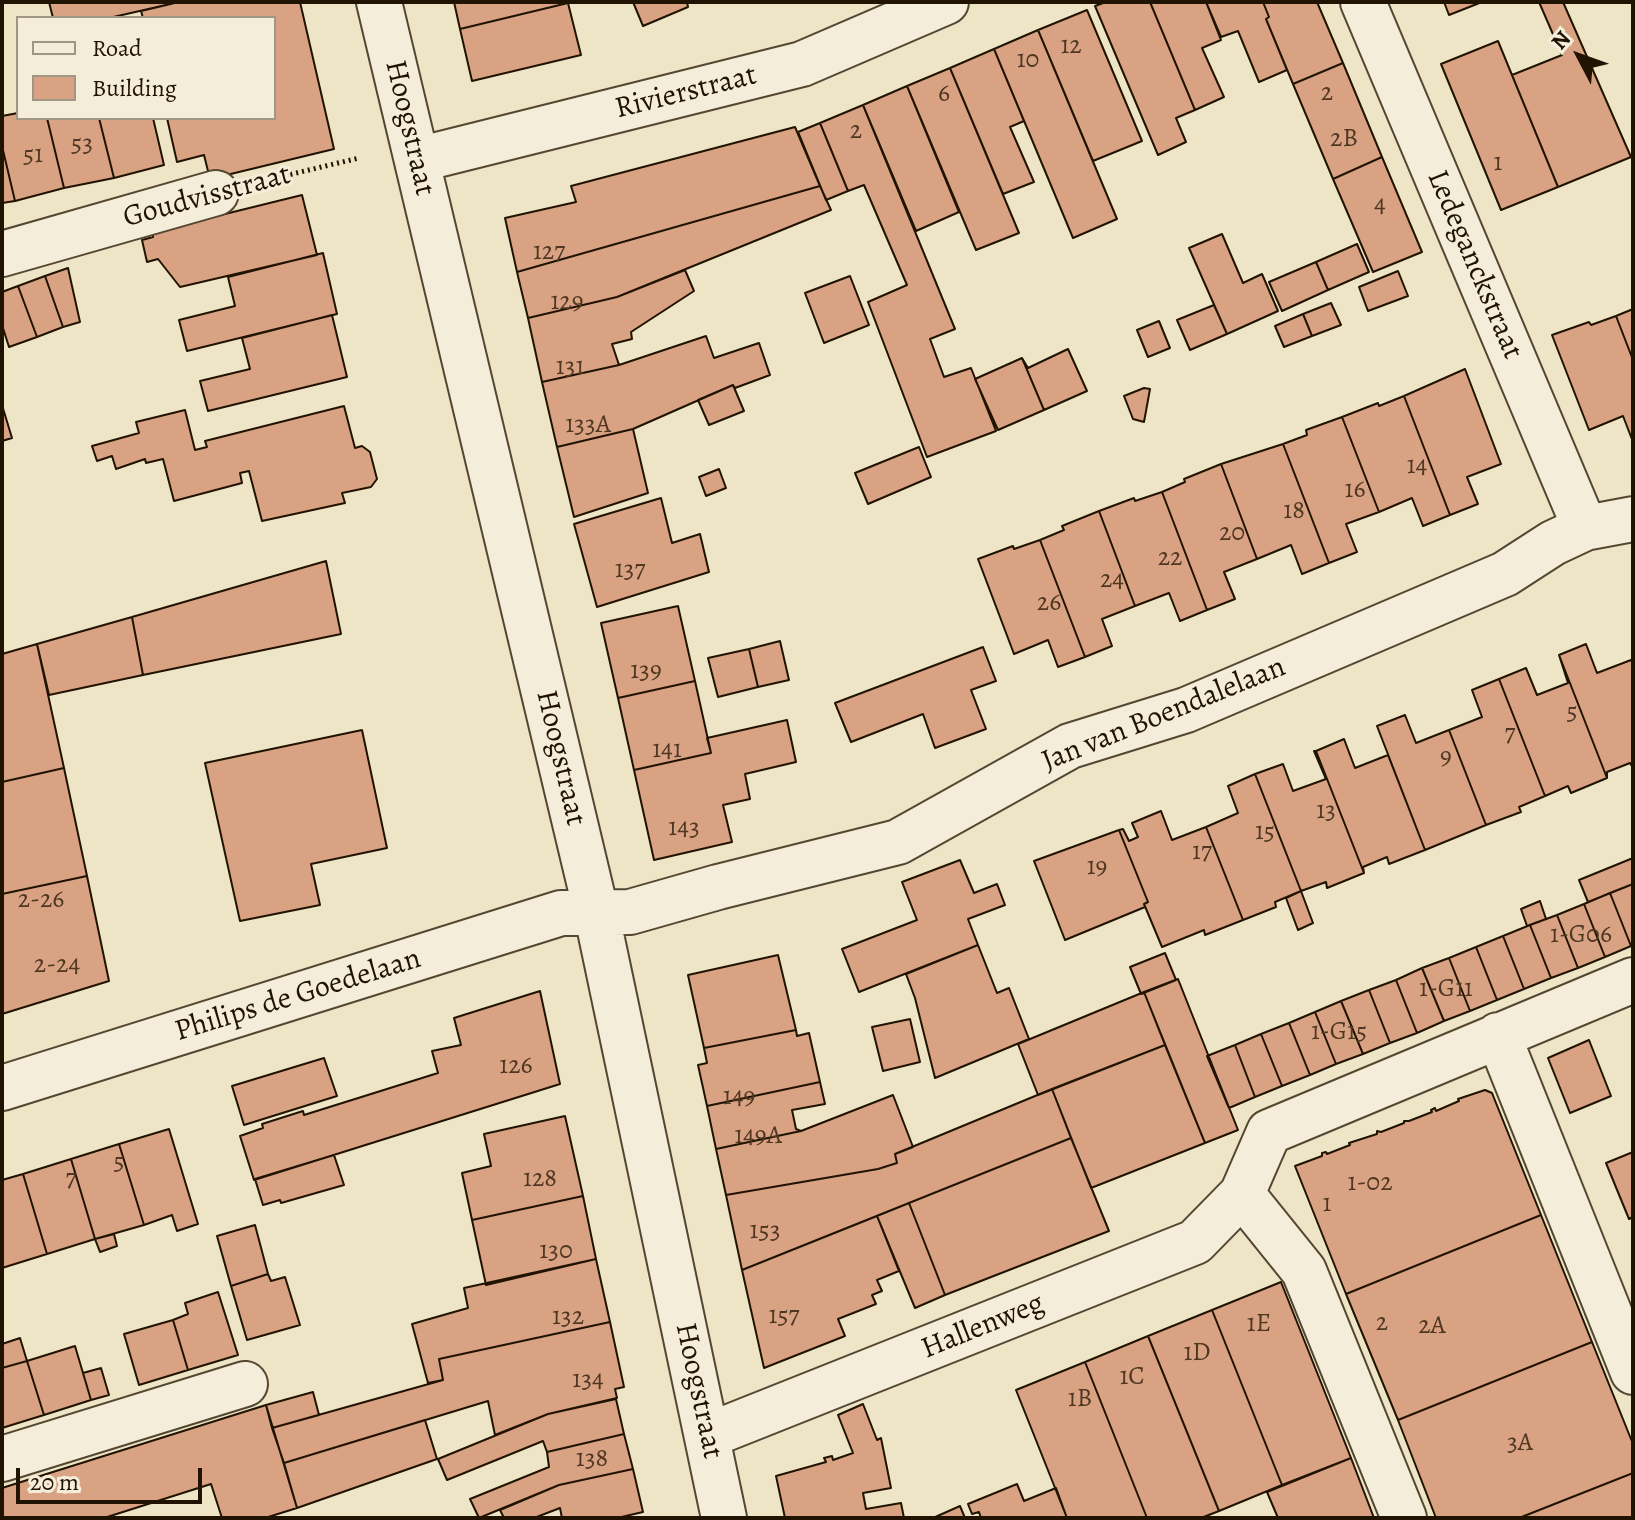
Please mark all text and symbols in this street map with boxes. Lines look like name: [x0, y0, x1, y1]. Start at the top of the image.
legend: [16, 16, 276, 120]
north arrow: [1539, 16, 1619, 96]
text: N: [1544, 24, 1577, 56]
house number: 12: [1060, 31, 1082, 63]
text: Road: [92, 32, 142, 64]
house number: 10: [1017, 45, 1039, 77]
street label: Hoogstraat: [376, 57, 442, 199]
street label: Rivierstraat: [612, 58, 760, 128]
text: Building: [92, 72, 177, 104]
house number: 2: [1321, 78, 1333, 110]
house number: 6: [938, 79, 950, 111]
house number: 2: [850, 116, 862, 148]
house number: 2B: [1330, 124, 1358, 156]
house number: 53: [71, 129, 93, 161]
house number: 51: [23, 140, 43, 172]
house number: 1: [1494, 148, 1502, 180]
street label: Goudvisstraat: [119, 157, 295, 237]
street label: Ledeganckstraat: [1418, 165, 1530, 365]
house number: 4: [1374, 190, 1386, 222]
house number: 127: [533, 237, 565, 269]
house number: 129: [550, 287, 584, 319]
house number: 131: [556, 352, 584, 384]
house number: 133A: [565, 410, 611, 442]
house number: 14: [1407, 451, 1427, 483]
house number: 16: [1345, 475, 1365, 507]
house number: 18: [1283, 496, 1305, 528]
house number: 20: [1219, 518, 1245, 550]
house number: 22: [1158, 543, 1182, 575]
house number: 137: [615, 555, 645, 587]
house number: 24: [1100, 565, 1124, 597]
house number: 26: [1037, 588, 1061, 620]
street label: Jan van Boendalelaan: [1037, 650, 1291, 780]
house number: 139: [630, 656, 662, 688]
street label: Hoogstraat: [527, 687, 593, 829]
house number: 5: [1566, 697, 1578, 729]
house number: 7: [1505, 719, 1515, 751]
house number: 141: [652, 735, 682, 767]
house number: 9: [1440, 742, 1452, 774]
house number: 13: [1316, 796, 1336, 828]
house number: 143: [668, 813, 700, 845]
house number: 15: [1255, 817, 1275, 849]
house number: 17: [1192, 837, 1212, 869]
house number: 19: [1087, 852, 1107, 884]
house number: 2-26: [18, 885, 64, 917]
house number: 1-G06: [1550, 920, 1612, 952]
street label: Philips de Goedelaan: [171, 941, 425, 1051]
house number: 2-24: [34, 950, 80, 982]
house number: 1-G11: [1419, 974, 1473, 1006]
house number: 1-G15: [1311, 1017, 1367, 1049]
house number: 126: [499, 1051, 533, 1083]
house number: 149: [723, 1082, 755, 1114]
house number: 149A: [734, 1121, 782, 1153]
house number: 5: [113, 1147, 125, 1179]
house number: 7: [66, 1164, 76, 1196]
house number: 128: [523, 1164, 557, 1196]
house number: 1-02: [1348, 1168, 1392, 1200]
house number: 1: [1323, 1189, 1331, 1221]
house number: 153: [750, 1216, 780, 1248]
house number: 130: [539, 1236, 573, 1268]
street label: Hallenweg: [917, 1286, 1049, 1368]
house number: 157: [769, 1301, 799, 1333]
house number: 132: [552, 1302, 584, 1334]
house number: 2: [1376, 1308, 1388, 1340]
house number: 1E: [1247, 1309, 1271, 1341]
house number: 2A: [1418, 1311, 1446, 1343]
street label: Hoogstraat: [666, 1320, 730, 1462]
house number: 1D: [1183, 1338, 1211, 1370]
house number: 1C: [1119, 1362, 1145, 1394]
house number: 134: [572, 1365, 604, 1397]
house number: 1B: [1068, 1384, 1092, 1416]
house number: 3A: [1507, 1428, 1533, 1460]
house number: 138: [576, 1444, 608, 1476]
scale bar: [20, 1452, 206, 1502]
text: 20 m: [30, 1466, 79, 1498]

